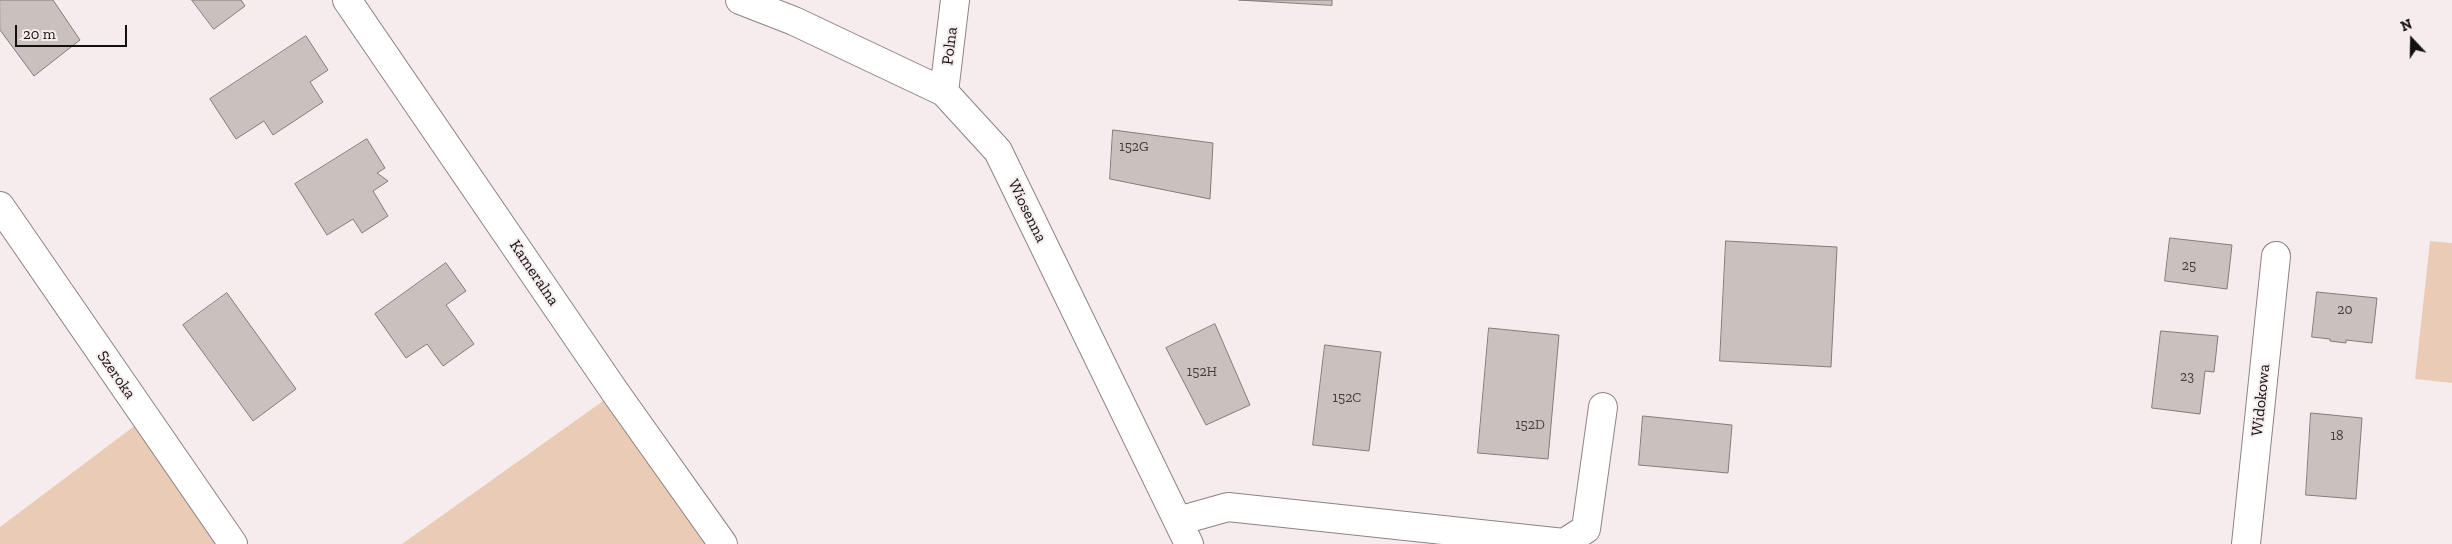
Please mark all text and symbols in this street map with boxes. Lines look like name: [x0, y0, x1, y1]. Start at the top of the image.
scale bar: [18, 15, 130, 47]
north arrow: [2387, 15, 2437, 65]
text: N: [2398, 16, 2414, 35]
text: 20 m: [23, 25, 56, 43]
street label: Polna: [938, 26, 962, 66]
house number: 152G: [1119, 139, 1149, 155]
street label: Wiosenna: [1003, 176, 1051, 246]
street label: Kameralna: [505, 237, 563, 309]
house number: 25: [2182, 258, 2196, 274]
house number: 20: [2337, 302, 2353, 318]
street label: Szeroka: [93, 347, 139, 403]
street label: Widokowa: [2248, 363, 2274, 437]
house number: 152H: [1187, 364, 1217, 380]
house number: 23: [2180, 369, 2194, 385]
house number: 152C: [1333, 390, 1361, 406]
house number: 152D: [1515, 417, 1545, 433]
house number: 18: [2331, 428, 2343, 444]

